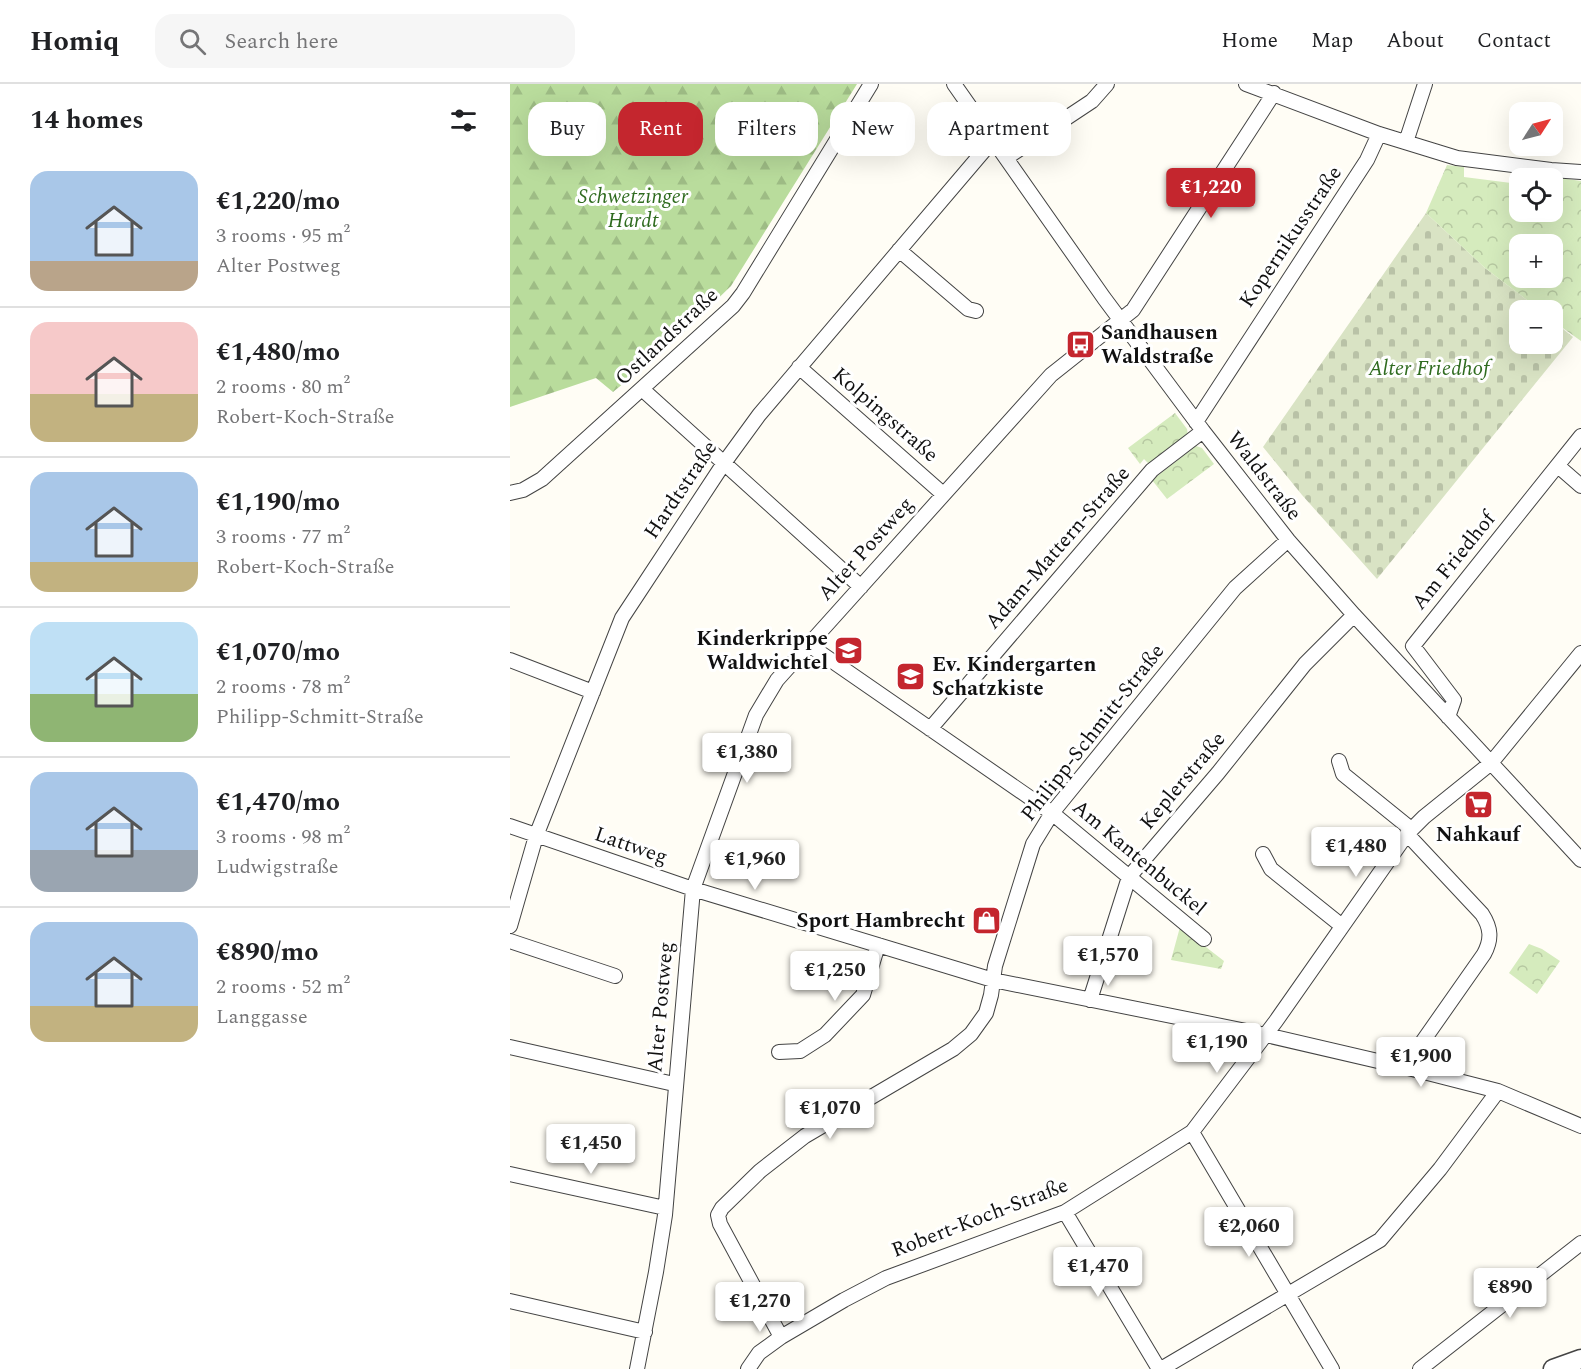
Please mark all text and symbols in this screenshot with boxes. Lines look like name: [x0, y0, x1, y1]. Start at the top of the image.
search box: [155, 14, 575, 68]
text: Homiq: [30, 20, 119, 63]
icon: search: [176, 25, 209, 58]
text: Search here: [224, 25, 339, 58]
text: Home: [1221, 25, 1278, 57]
text: Map: [1311, 25, 1353, 57]
text: About: [1386, 25, 1444, 57]
text: Contact: [1477, 25, 1551, 57]
text: 14 homes: [30, 100, 144, 140]
chip: Buy: [528, 102, 606, 156]
chip: Rent: [618, 102, 703, 156]
chip: Filters: [715, 102, 818, 156]
chip: New: [830, 102, 915, 156]
chip: Apartment: [927, 102, 1071, 156]
north arrow: [1509, 102, 1563, 156]
map controls: [1509, 102, 1563, 354]
icon: filters: [447, 104, 480, 137]
street label: Kopernikusstraße: [1231, 159, 1351, 315]
pin: €1,220: [1162, 168, 1260, 219]
button: locate: [1509, 168, 1563, 222]
text: €1,220: [1180, 172, 1242, 202]
text: €1,220/mo: [216, 181, 340, 221]
park label: Schwetzinger Hardt: [578, 181, 689, 237]
icon: home: [78, 195, 150, 267]
text: 3 rooms · 95 m²: [216, 221, 350, 251]
button: +: [1509, 234, 1563, 288]
text: Alter Postweg: [216, 251, 341, 281]
street label: Ostlandstraße: [608, 280, 726, 394]
button: −: [1509, 300, 1563, 354]
place label: Sandhausen Waldstraße: [1101, 317, 1218, 373]
bus stop icon: Sandhausen Waldstraße: [1064, 329, 1096, 361]
text: €1,480/mo: [216, 332, 340, 372]
icon: home: [78, 346, 150, 418]
park label: Alter Friedhof: [1367, 353, 1493, 385]
street label: Kolpingstraße: [825, 360, 945, 470]
text: 2 rooms · 80 m²: [216, 372, 350, 402]
text: Robert-Koch-Straße: [216, 402, 394, 432]
street label: Waldstraße: [1219, 424, 1309, 528]
street label: Hardtstraße: [636, 434, 726, 546]
street label: Adam-Mattern-Straße: [978, 459, 1138, 637]
text: €1,190/mo: [216, 482, 340, 522]
street label: Alter Postweg: [810, 490, 922, 608]
icon: home: [78, 496, 150, 568]
street label: Am Friedhof: [1404, 503, 1505, 617]
text: 3 rooms · 77 m²: [216, 522, 350, 552]
text: Robert-Koch-Straße: [216, 552, 394, 582]
place label: Kinderkrippe Waldwichtel: [696, 623, 828, 679]
text: €1,070/mo: [216, 632, 340, 672]
school or university icon: Kinderkrippe Waldwichtel: [833, 635, 865, 667]
street label: Philipp-Schmitt-Straße: [1013, 637, 1173, 829]
icon: home: [78, 646, 150, 718]
place label: Ev. Kindergarten Schatzkiste: [932, 649, 1096, 705]
school or university icon: Ev. Kindergarten Schatzkiste: [895, 661, 927, 693]
text: 2 rooms · 78 m²: [216, 672, 350, 702]
text: Philipp-Schmitt-Straße: [216, 702, 424, 732]
street label: Keplerstraße: [1132, 725, 1234, 837]
pin: €1,380: [698, 733, 796, 784]
text: €1,380: [716, 737, 778, 767]
text: €1,470/mo: [216, 782, 340, 822]
supermarket icon: Nahkauf: [1462, 788, 1494, 820]
street label: Am Kantenbuckel: [1065, 792, 1213, 924]
icon: home: [78, 796, 150, 868]
street label: Lattweg: [590, 819, 672, 873]
place label: Nahkauf: [1436, 819, 1521, 851]
text: 3 rooms · 98 m²: [216, 822, 350, 852]
pin: €1,480: [1307, 827, 1405, 878]
text: €1,480: [1325, 831, 1387, 861]
pin: €1,960: [706, 840, 804, 891]
text: €1,960: [724, 844, 786, 874]
text: Ludwigstraße: [216, 852, 338, 882]
place label: Sport Hambrecht: [797, 905, 965, 937]
shop icon: Sport Hambrecht: [970, 905, 1002, 937]
text: €890/mo: [216, 932, 319, 972]
pin: €1,570: [1059, 936, 1157, 987]
street label: Alter Postweg: [639, 940, 683, 1074]
text: €1,570: [1077, 940, 1139, 970]
icon: home: [78, 946, 150, 1018]
pin: €1,250: [786, 951, 884, 1002]
text: €1,250: [804, 955, 866, 985]
text: 2 rooms · 52 m²: [216, 972, 350, 1002]
text: Langgasse: [216, 1002, 308, 1032]
pin: €1,190: [1168, 1023, 1266, 1074]
text: €1,190: [1186, 1027, 1248, 1057]
pin: €1,900: [1372, 1037, 1470, 1088]
text: €1,900: [1390, 1041, 1452, 1071]
pin: €1,070: [781, 1089, 879, 1140]
text: €1,070: [799, 1093, 861, 1123]
pin: €1,450: [542, 1124, 640, 1175]
text: €1,450: [560, 1128, 622, 1158]
street label: Robert-Koch-Straße: [887, 1169, 1073, 1267]
pin: €2,060: [1200, 1207, 1298, 1258]
text: €2,060: [1218, 1211, 1280, 1241]
pin: €1,470: [1049, 1247, 1147, 1298]
text: €1,470: [1067, 1251, 1129, 1281]
pin: €890: [1474, 1268, 1546, 1319]
text: €890: [1488, 1272, 1532, 1302]
pin: €1,270: [711, 1282, 809, 1333]
text: €1,270: [729, 1286, 791, 1316]

